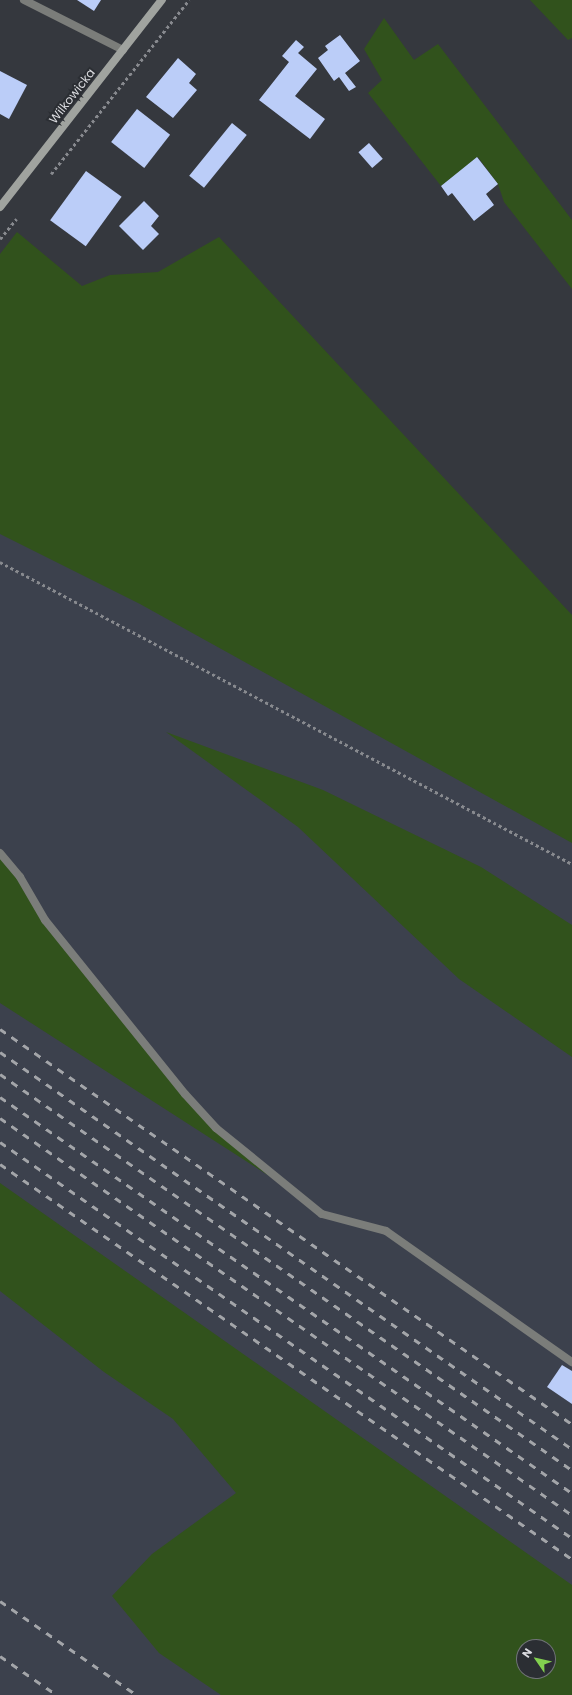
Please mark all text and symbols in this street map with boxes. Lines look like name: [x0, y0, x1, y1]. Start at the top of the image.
street label: Wilkowicka: [46, 66, 98, 126]
north arrow: [516, 1639, 556, 1679]
text: N: [518, 1645, 536, 1661]

